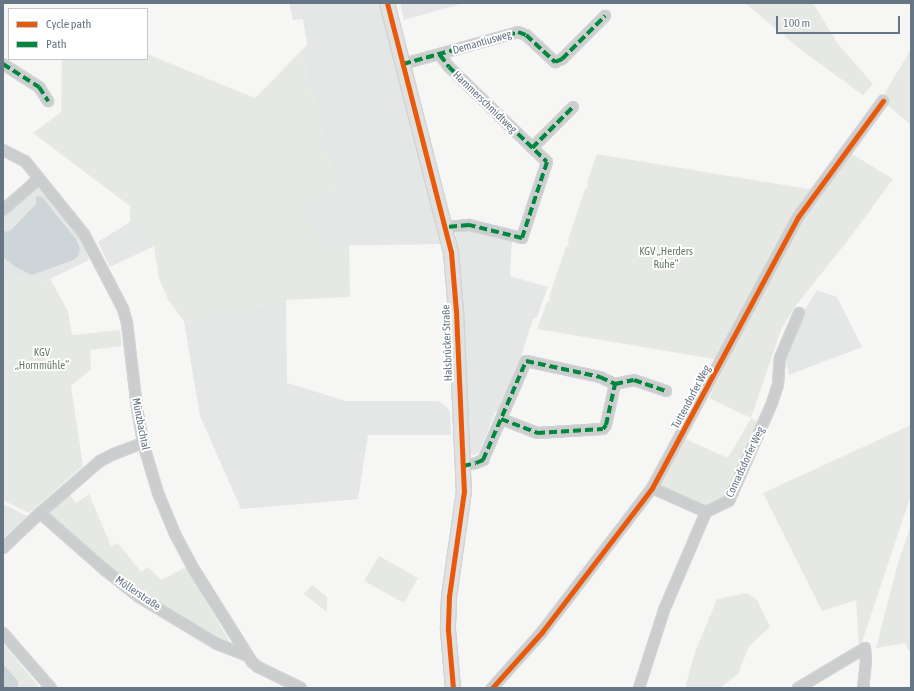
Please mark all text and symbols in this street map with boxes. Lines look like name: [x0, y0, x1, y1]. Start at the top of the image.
legend: [8, 8, 148, 60]
scale bar: [778, 8, 902, 34]
text: 100 m: [783, 16, 810, 30]
text: Cycle path: [46, 17, 91, 31]
street label: Demantiusweg: [451, 27, 513, 57]
text: Path: [46, 37, 67, 51]
street label: Hammerschmidtweg: [450, 68, 520, 136]
park label: KGV „Herders Ruhe“: [639, 245, 693, 271]
street label: Halsbrücker Straße: [439, 304, 455, 382]
park label: KGV „Hornmühle“: [15, 346, 69, 372]
street label: Tuttendorfer Weg: [669, 363, 713, 431]
street label: Münzbachtal: [129, 397, 153, 451]
street label: Conradsdorfer Weg: [723, 425, 767, 499]
street label: Möllerstraße: [113, 573, 163, 613]

